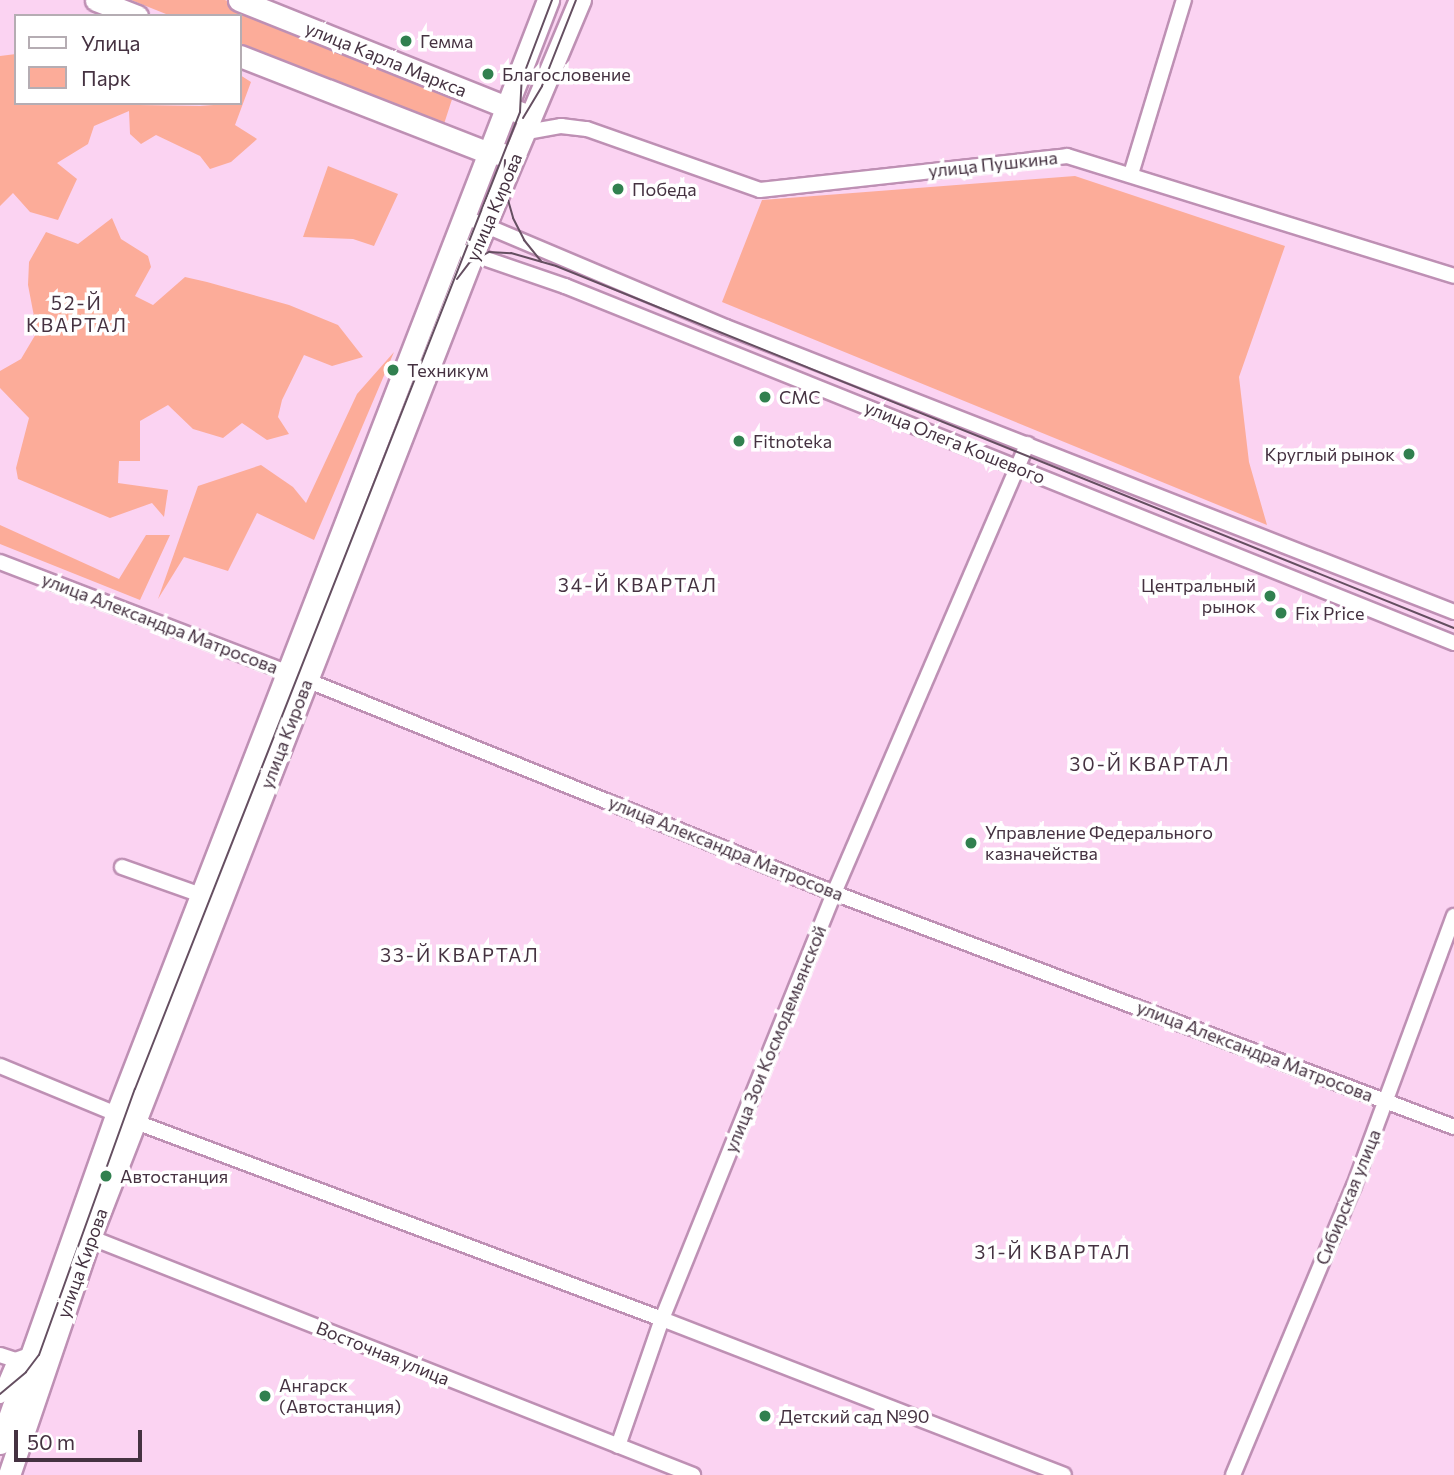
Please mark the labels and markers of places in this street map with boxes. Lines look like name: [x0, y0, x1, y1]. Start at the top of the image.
place label: Гемма: [420, 30, 473, 52]
marker: Гемма: [398, 33, 414, 49]
place label: Благословение: [502, 63, 631, 85]
marker: Благословение: [480, 66, 496, 82]
place label: Победа: [632, 178, 696, 200]
marker: Победа: [610, 181, 626, 197]
place label: Техникум: [407, 359, 488, 381]
marker: Техникум: [385, 362, 401, 378]
place label: СМС: [779, 386, 821, 408]
marker: СМС: [757, 389, 773, 405]
place label: Fitnoteka: [753, 430, 832, 452]
marker: Fitnoteka: [731, 433, 747, 449]
place label: Круглый рынок: [1264, 443, 1395, 465]
marker: Круглый рынок: [1401, 446, 1417, 462]
place label: Центральный рынок: [1141, 575, 1256, 618]
marker: Центральный рынок: [1262, 588, 1278, 604]
place label: Fix Price: [1295, 602, 1364, 624]
marker: Fix Price: [1273, 605, 1289, 621]
place label: Управление Федерального казначейства: [985, 822, 1213, 864]
marker: Управление Федерального казначейства: [963, 835, 979, 851]
place label: Автостанция: [120, 1165, 228, 1187]
marker: Автостанция: [98, 1168, 114, 1184]
place label: Ангарск (Автостанция): [279, 1375, 401, 1418]
marker: Ангарск (Автостанция): [257, 1388, 273, 1404]
place label: Детский сад №90: [779, 1405, 930, 1427]
marker: Детский сад №90: [757, 1408, 773, 1424]

